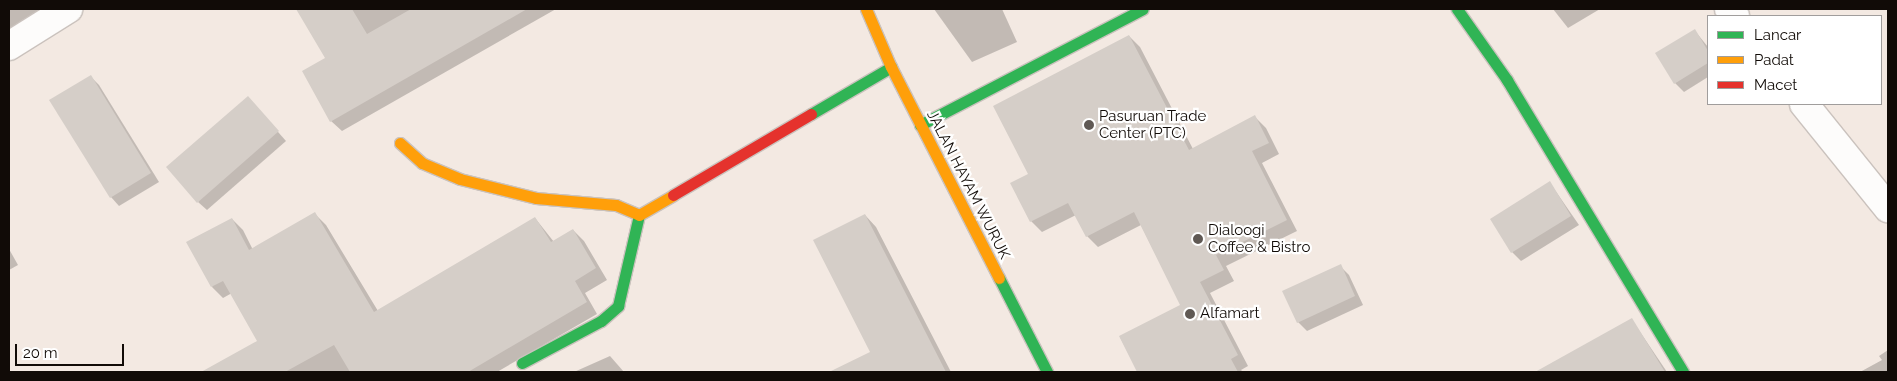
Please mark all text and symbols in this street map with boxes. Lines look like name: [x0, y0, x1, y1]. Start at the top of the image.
legend: [1707, 15, 1882, 105]
text: Lancar: [1754, 26, 1801, 44]
text: Padat: [1754, 51, 1794, 69]
text: Macet: [1754, 76, 1797, 94]
street label: JALAN HAYAM WURUK: [923, 107, 1013, 263]
place label: Pasuruan Trade Center (PTC): [1099, 107, 1207, 142]
marker: Pasuruan Trade Center (PTC): [1083, 119, 1095, 131]
place label: Dialoogi Coffee & Bistro: [1208, 221, 1310, 256]
marker: Dialoogi Coffee & Bistro: [1192, 233, 1204, 245]
place label: Alfamart: [1200, 305, 1260, 323]
marker: Alfamart: [1184, 308, 1196, 320]
scale bar: [18, 334, 126, 366]
text: 20 m: [23, 344, 58, 362]

